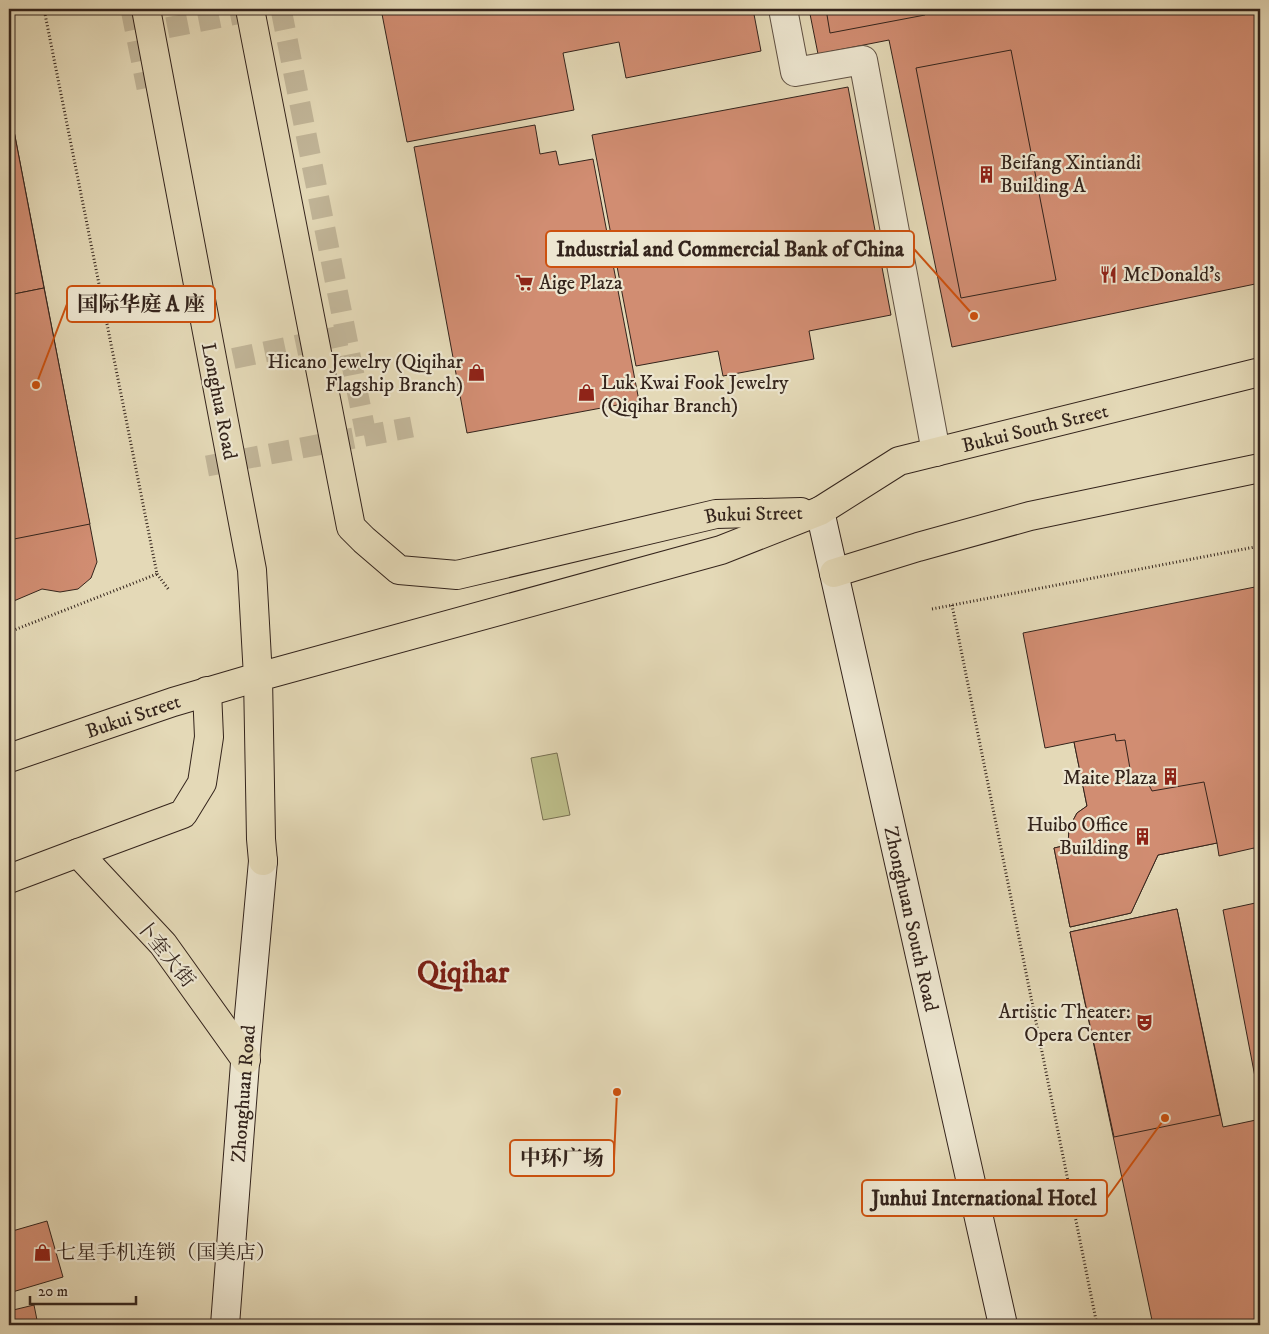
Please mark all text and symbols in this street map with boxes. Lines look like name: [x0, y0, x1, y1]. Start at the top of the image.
place label: Beifang Xintiandi Building A: [1000, 151, 1141, 199]
building icon: Beifang Xintiandi Building A: [976, 164, 996, 184]
callout: Industrial and Commercial Bank of China: [546, 231, 914, 267]
text: Industrial and Commercial Bank of China: [556, 237, 905, 263]
place label: McDonald's: [1123, 263, 1221, 288]
restaurant icon: McDonald's: [1099, 264, 1119, 284]
place label: Aige Plaza: [539, 271, 623, 296]
supermarket icon: Aige Plaza: [515, 272, 535, 292]
callout: 国际华庭 A 座: [67, 286, 215, 322]
text: 国际华庭 A 座: [77, 292, 205, 318]
street label: Longhua Road: [195, 341, 242, 462]
place label: Hicano Jewelry (Qiqihar Flagship Branch): [267, 350, 464, 398]
shop icon: Hicano Jewelry (Qiqihar Flagship Branch): [467, 362, 487, 382]
place label: Luk Kwai Fook Jewelry (Qiqihar Branch): [601, 371, 789, 419]
shop icon: Luk Kwai Fook Jewelry (Qiqihar Branch): [577, 383, 597, 403]
street label: Bukui South Street: [960, 399, 1111, 459]
street label: Bukui Street: [702, 501, 803, 530]
street label: Bukui Street: [83, 689, 184, 745]
place label: Maite Plaza: [1063, 766, 1157, 791]
building icon: Maite Plaza: [1161, 767, 1181, 787]
place label: Huibo Office Building: [1027, 813, 1128, 861]
street label: Zhonghuan South Road: [877, 824, 943, 1014]
building icon: Huibo Office Building: [1132, 826, 1152, 846]
street label: 卜奎大街: [130, 915, 200, 993]
district label: Qiqihar: [417, 955, 510, 992]
place label: Artistic Theater: Opera Center: [998, 1000, 1132, 1048]
theatre icon: Artistic Theater: Opera Center: [1135, 1013, 1155, 1033]
street label: Zhonghuan Road: [226, 1024, 262, 1164]
callout: 中环广场: [510, 1140, 614, 1176]
text: 中环广场: [520, 1146, 604, 1172]
callout: Junhui International Hotel: [862, 1180, 1107, 1216]
text: Junhui International Hotel: [870, 1186, 1097, 1212]
place label: 七星手机连锁（国美店）: [56, 1241, 276, 1266]
shop icon: 七星手机连锁（国美店）: [32, 1242, 52, 1262]
scale bar: [30, 1274, 136, 1306]
text: 20 m: [38, 1282, 68, 1301]

